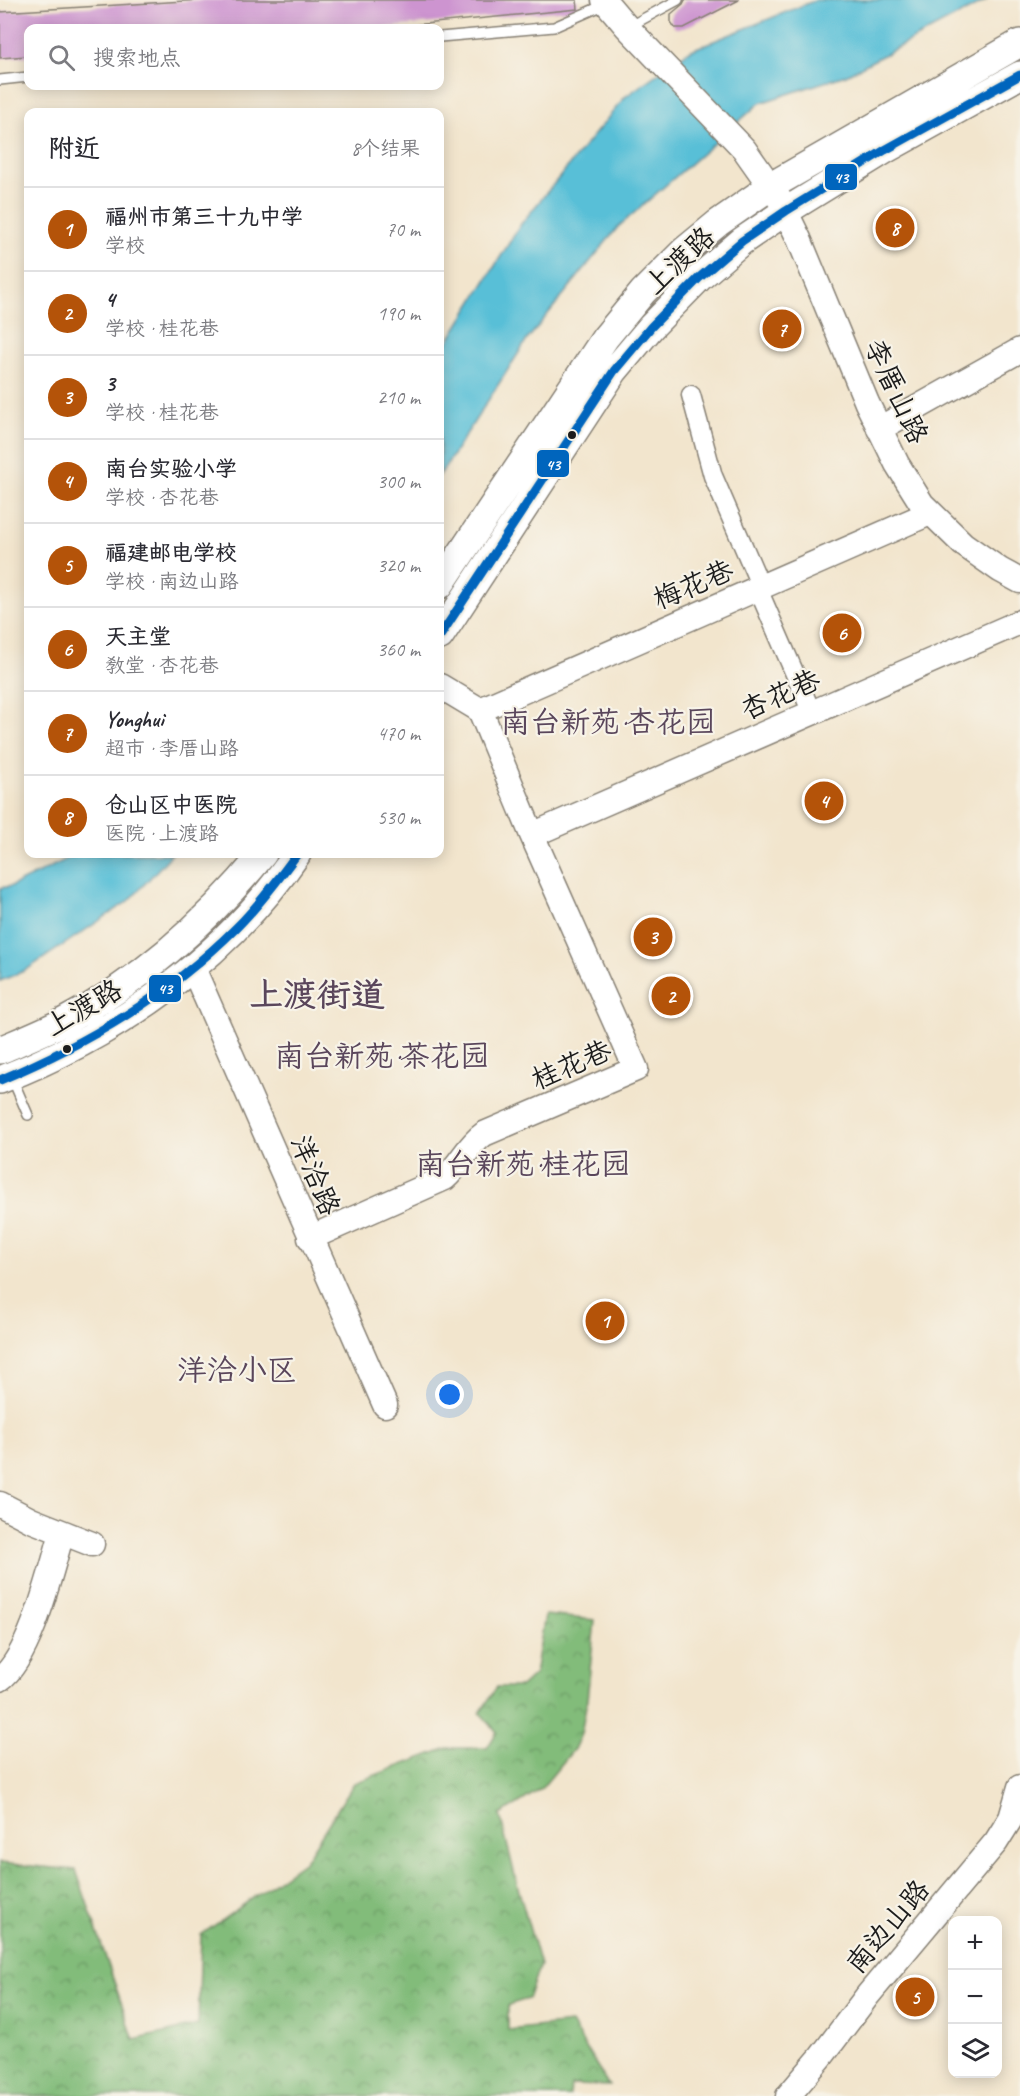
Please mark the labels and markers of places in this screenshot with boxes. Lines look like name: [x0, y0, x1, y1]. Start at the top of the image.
pin: 8: [876, 206, 914, 250]
pin: 7: [762, 306, 802, 352]
unlabelled marker: [566, 429, 578, 441]
pin: 6: [822, 610, 862, 656]
pin: 4: [804, 778, 844, 824]
pin: 3: [634, 914, 672, 960]
pin: 2: [652, 974, 690, 1018]
unlabelled marker: [61, 1043, 73, 1055]
pin: 1: [586, 1298, 624, 1344]
pin: 5: [896, 1974, 934, 2020]

